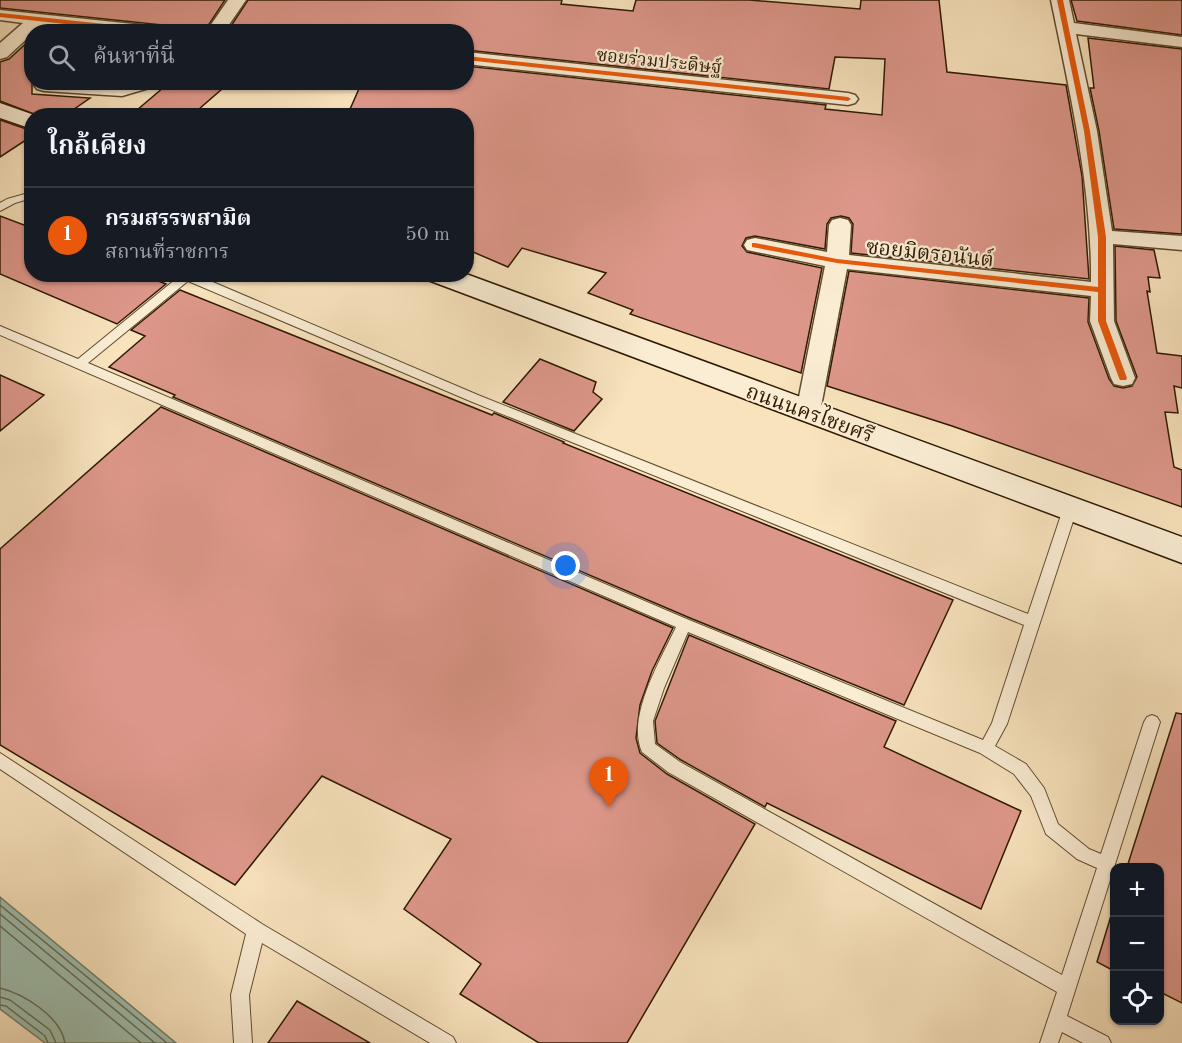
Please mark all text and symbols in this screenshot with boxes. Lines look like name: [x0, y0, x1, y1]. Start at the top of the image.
search box: [24, 24, 474, 90]
icon: search: [45, 41, 78, 74]
street label: ซอยร่วมประดิษฐ์: [596, 44, 723, 78]
text: ค้นหาที่นี่: [93, 46, 175, 68]
text: ใกล้เคียง: [48, 134, 147, 160]
text: กรมสรรพสามิต: [105, 208, 251, 230]
text: 1: [62, 225, 73, 245]
text: 50 m: [405, 225, 450, 245]
street label: ซอยมิตรอนันต์: [865, 233, 995, 272]
text: สถานที่ราชการ: [105, 243, 229, 263]
street label: ถนนนครไชยศรี: [743, 376, 878, 447]
your location: [551, 551, 580, 580]
pin: 1: [590, 758, 628, 807]
map controls: [1110, 863, 1164, 1025]
button: +: [1110, 863, 1164, 917]
button: −: [1110, 917, 1164, 971]
button: locate: [1110, 971, 1164, 1025]

